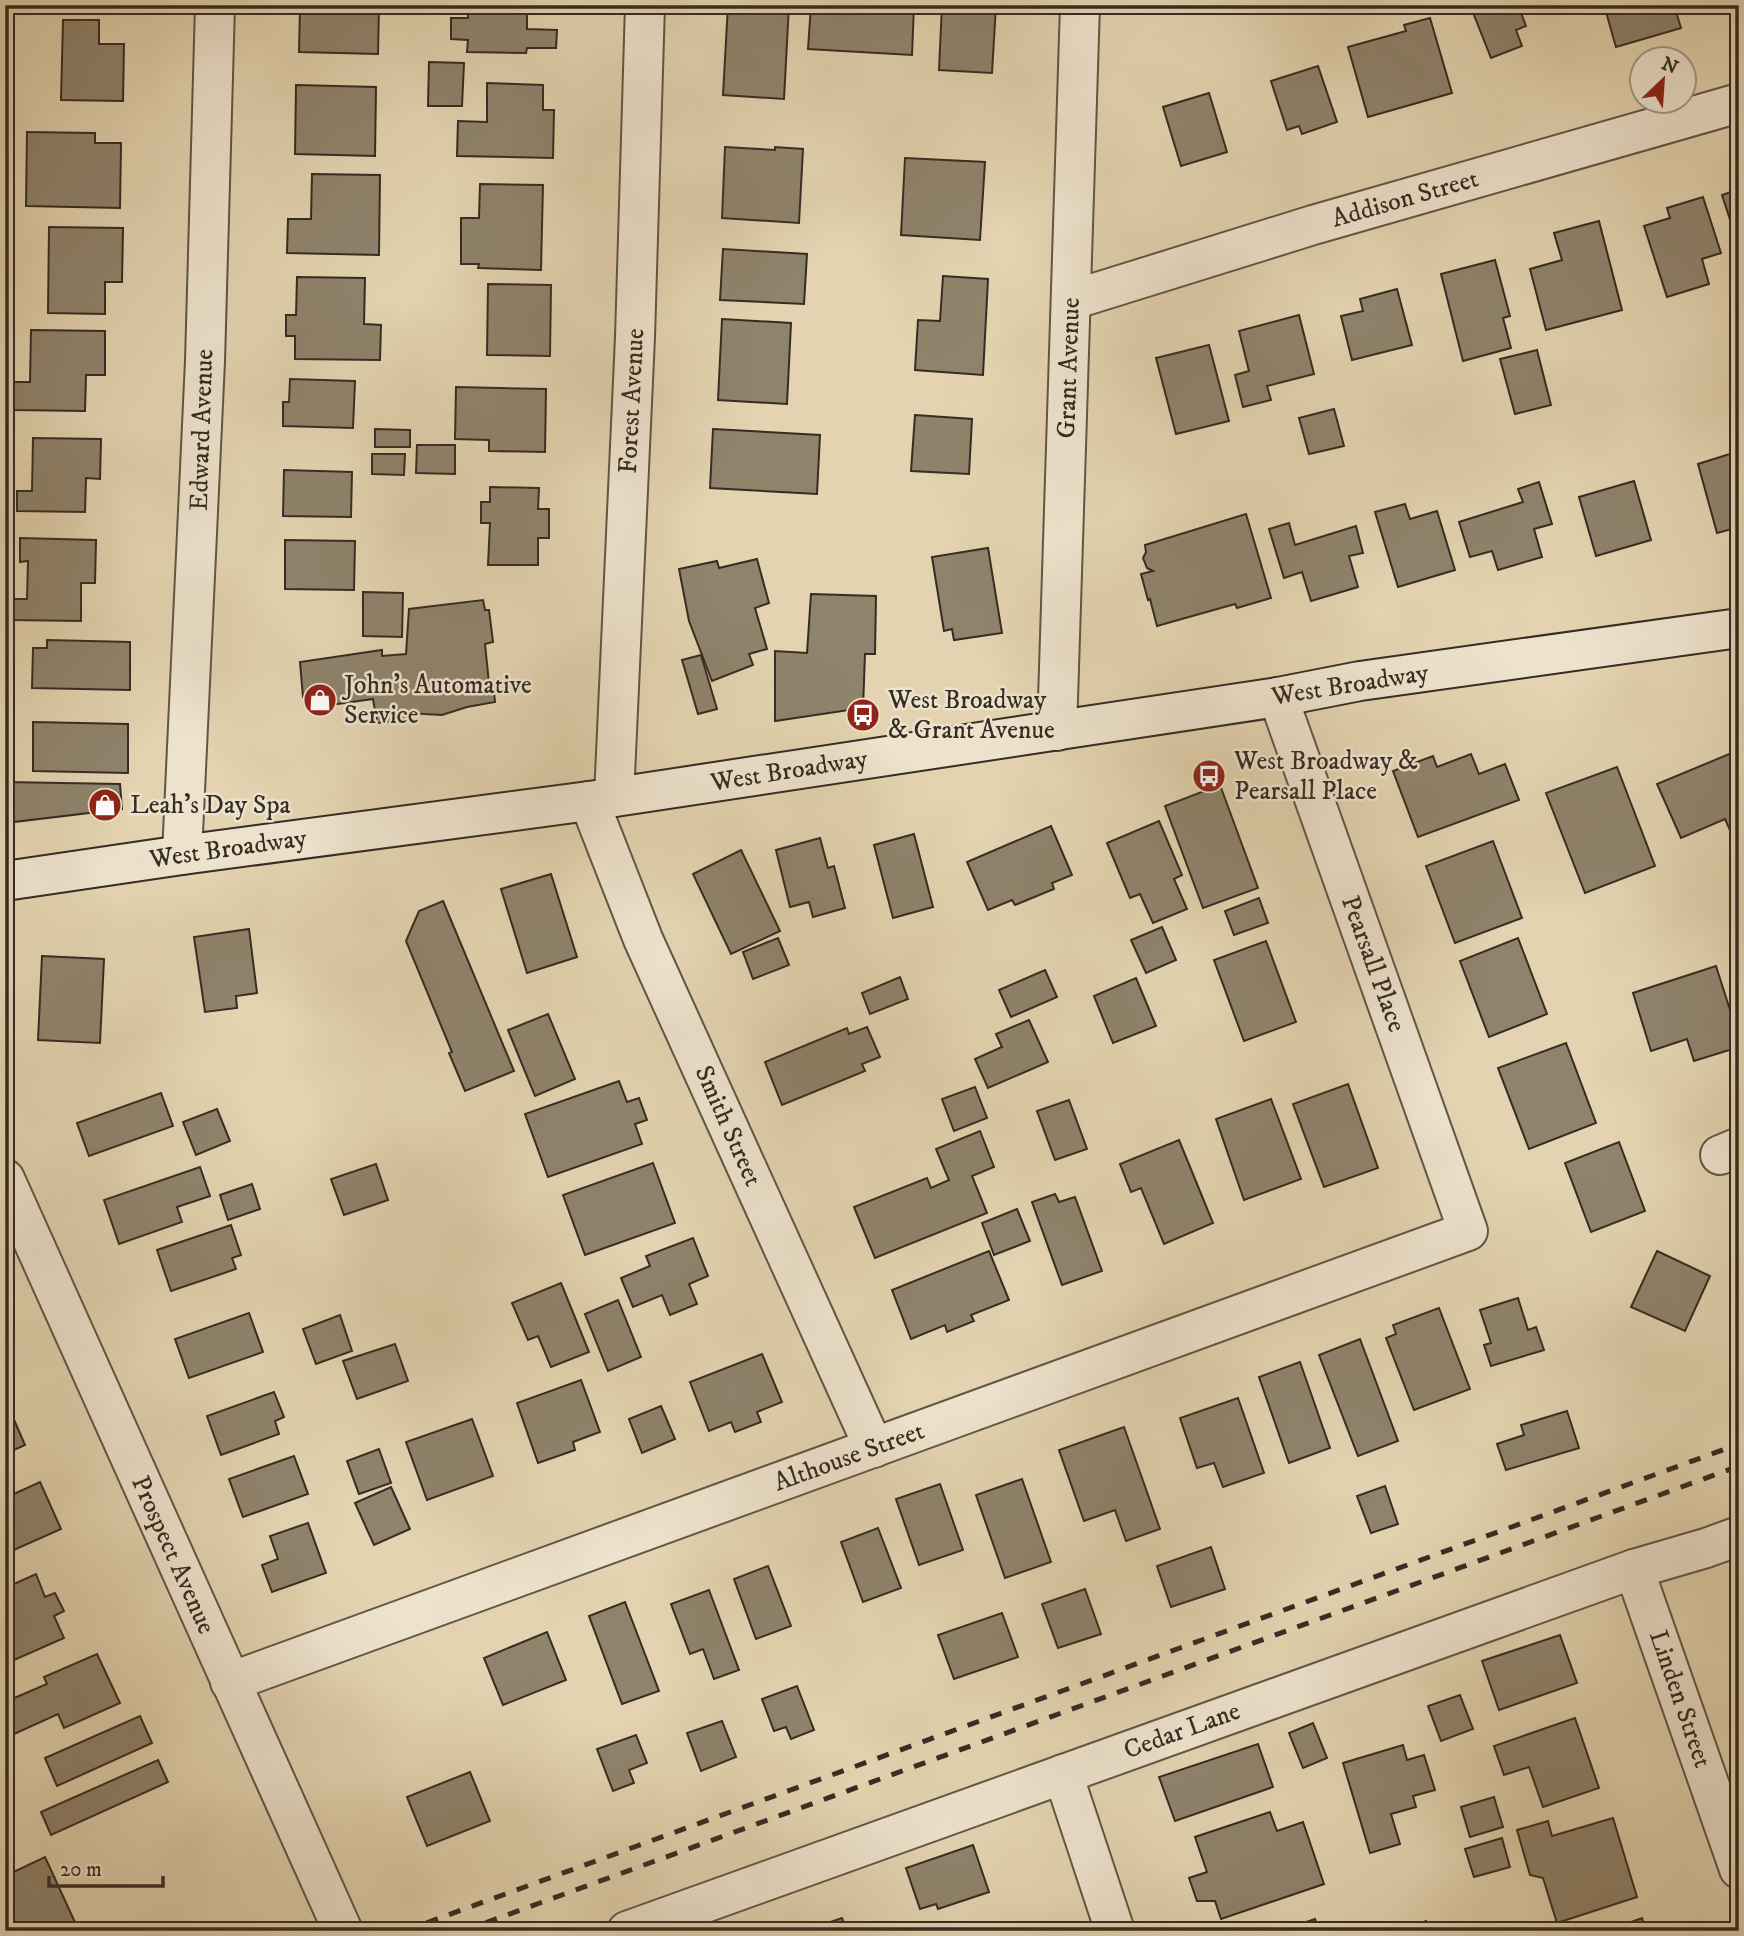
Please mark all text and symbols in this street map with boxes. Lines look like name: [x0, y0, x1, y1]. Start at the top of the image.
north arrow: [1628, 46, 1698, 116]
text: N: [1658, 52, 1682, 80]
street label: Addison Street: [1328, 162, 1482, 236]
street label: Grant Avenue: [1050, 297, 1088, 439]
street label: Forest Avenue: [612, 327, 652, 475]
street label: Edward Avenue: [183, 348, 221, 512]
street label: West Broadway: [1268, 656, 1431, 714]
place label: John's Automative Service: [342, 669, 532, 732]
shop icon: John's Automative Service: [301, 681, 339, 719]
place label: West Broadway & Grant Avenue: [887, 684, 1055, 747]
bus stop icon: West Broadway & Grant Avenue: [844, 696, 882, 734]
street label: West Broadway: [707, 742, 870, 800]
place label: West Broadway & Pearsall Place: [1233, 745, 1418, 808]
bus stop icon: West Broadway & Pearsall Place: [1190, 757, 1228, 795]
shop icon: Leah's Day Spa: [86, 786, 124, 824]
place label: Leah's Day Spa: [130, 789, 291, 822]
street label: West Broadway: [146, 822, 309, 876]
street label: Pearsall Place: [1333, 891, 1413, 1037]
street label: Smith Street: [687, 1060, 769, 1192]
street label: Althouse Street: [769, 1414, 929, 1500]
street label: Prospect Avenue: [123, 1471, 223, 1639]
street label: Linden Street: [1641, 1626, 1719, 1772]
street label: Cedar Lane: [1119, 1695, 1245, 1767]
scale bar: [49, 1845, 163, 1889]
text: 20 m: [60, 1857, 102, 1883]

